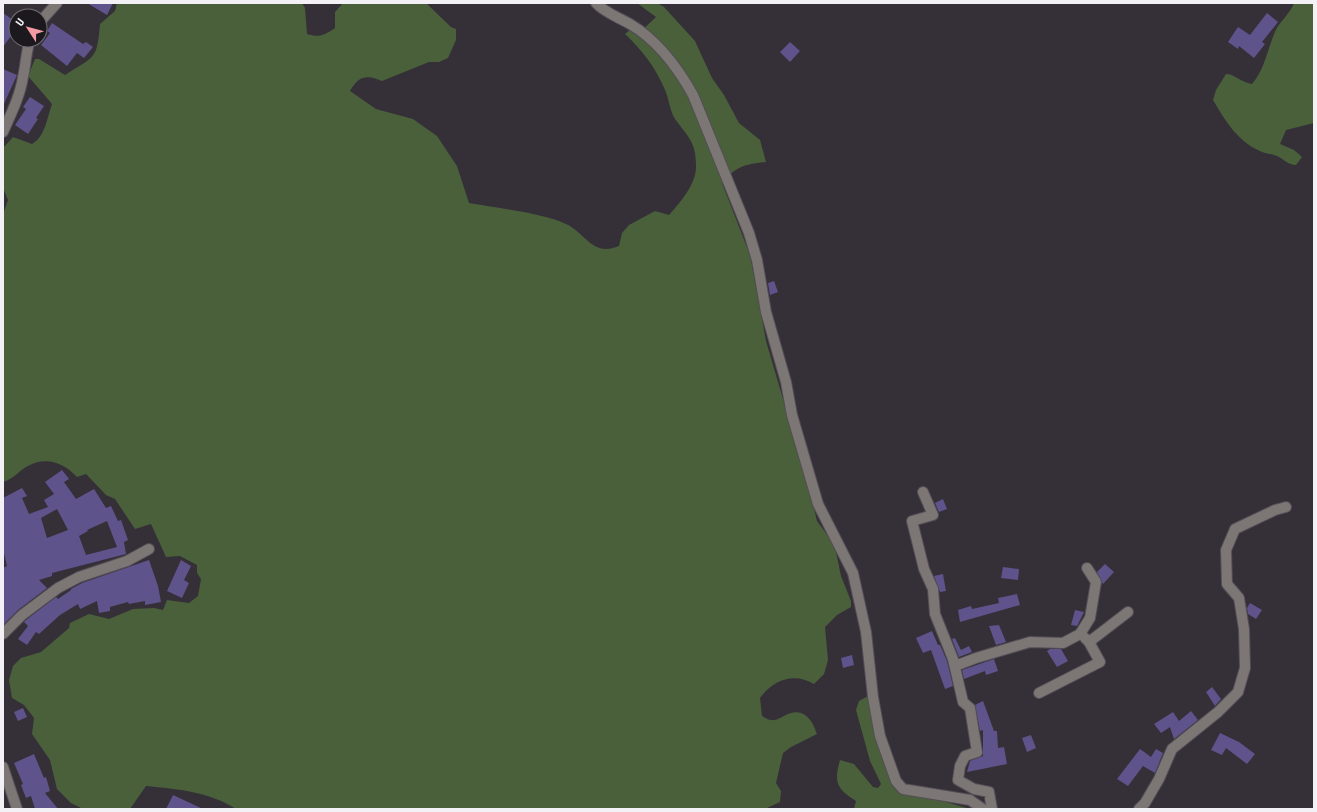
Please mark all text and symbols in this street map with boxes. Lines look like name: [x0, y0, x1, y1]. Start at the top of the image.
north arrow: [8, 8, 48, 48]
text: U: [13, 16, 27, 29]

